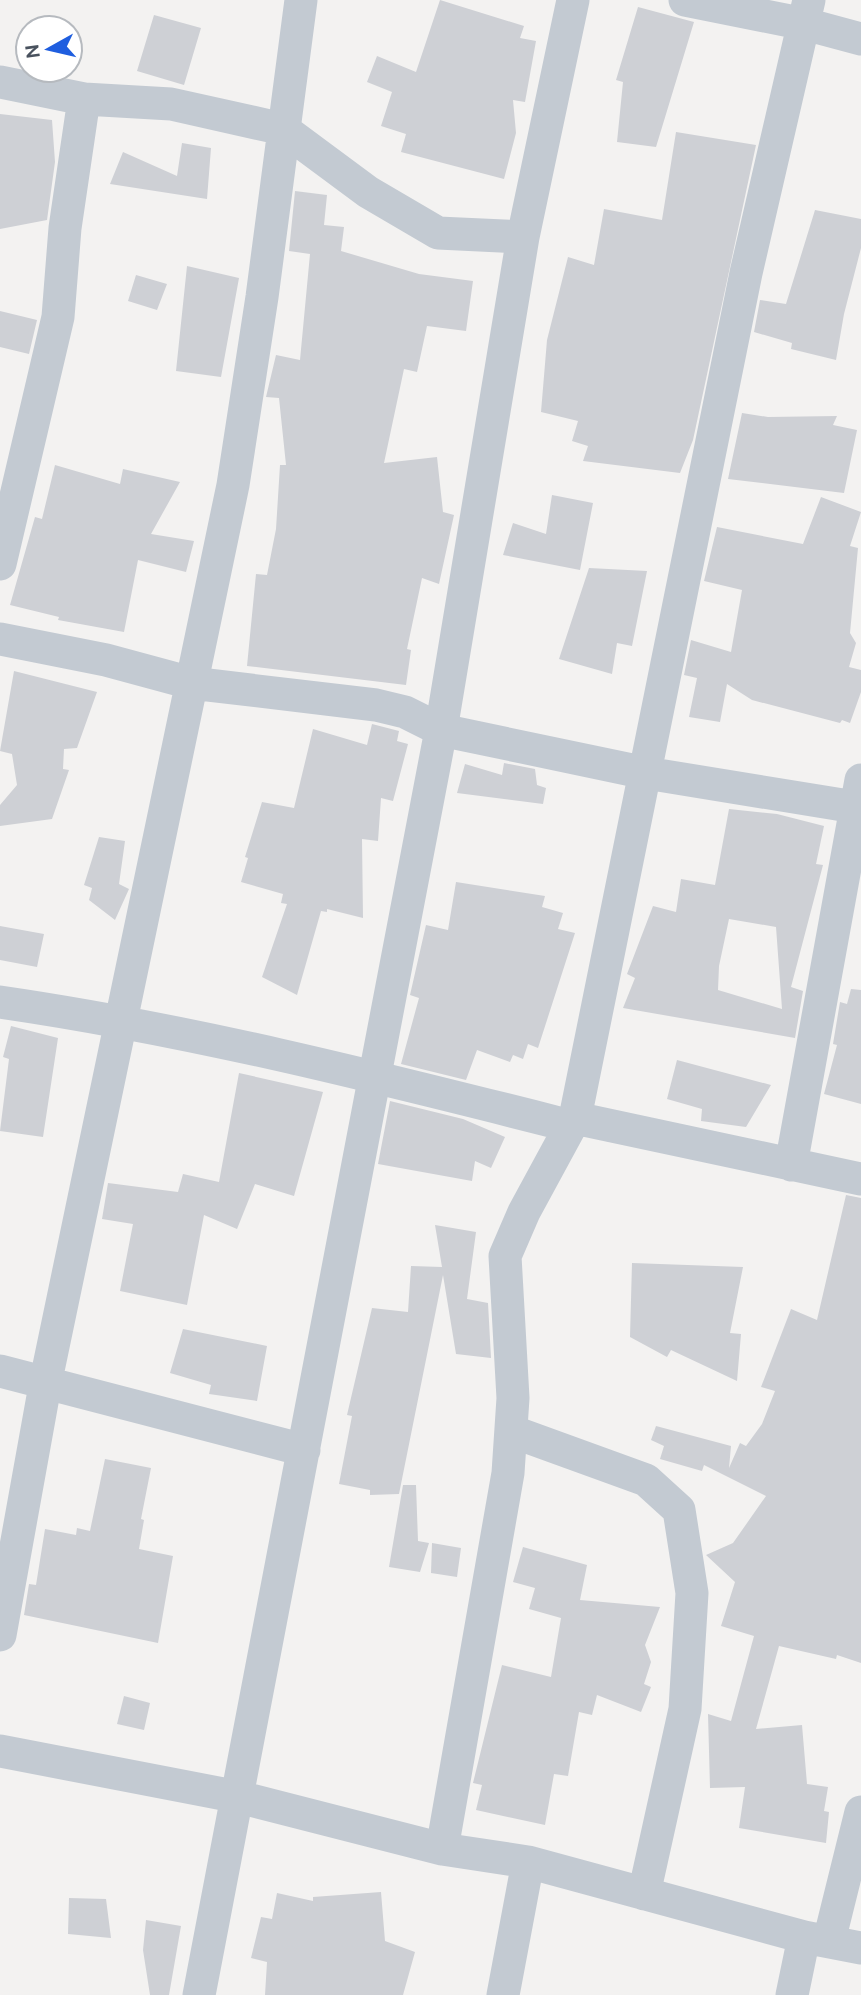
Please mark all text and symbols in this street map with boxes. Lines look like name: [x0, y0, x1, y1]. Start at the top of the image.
north arrow: [14, 14, 84, 84]
text: N: [20, 43, 44, 60]

